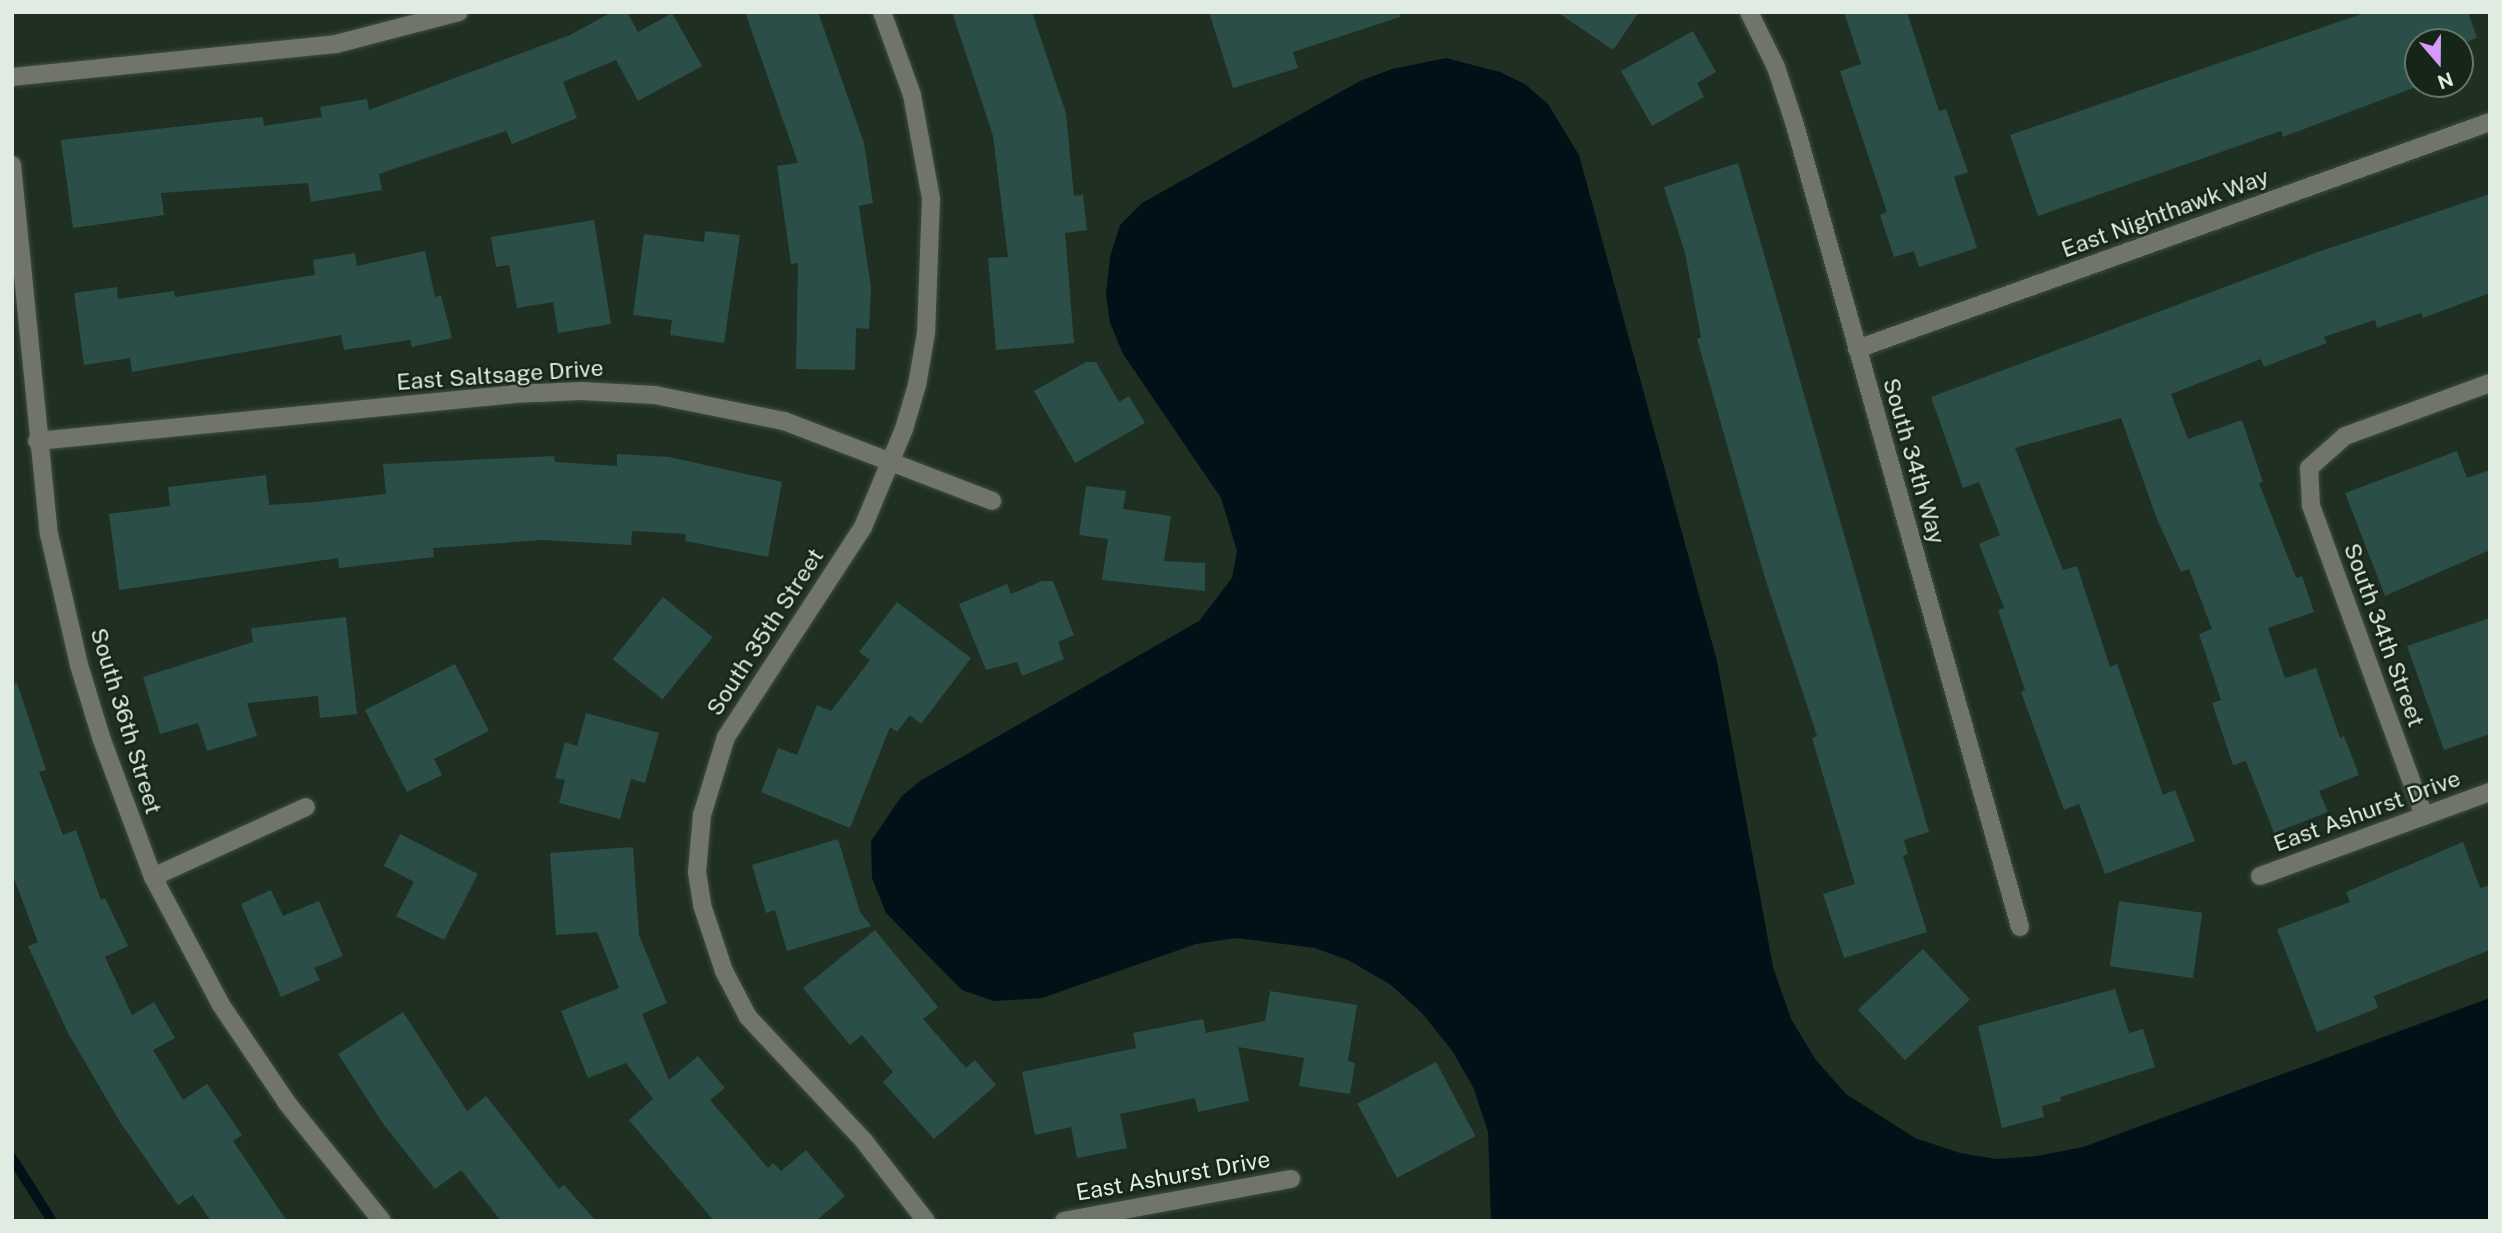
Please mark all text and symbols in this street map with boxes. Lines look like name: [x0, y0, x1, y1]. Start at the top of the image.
north arrow: [2404, 28, 2474, 98]
text: N: [2435, 68, 2456, 94]
street label: East Nighthawk Way: [2057, 163, 2273, 263]
street label: East Saltsage Drive: [395, 354, 605, 396]
street label: South 34th Way: [1877, 375, 1951, 547]
street label: South 34th Street: [2338, 539, 2430, 731]
street label: South 35th Street: [701, 543, 829, 721]
street label: South 36th Street: [85, 625, 167, 817]
street label: East Ashurst Drive: [2270, 764, 2464, 858]
street label: East Ashurst Drive: [1074, 1145, 1272, 1207]

